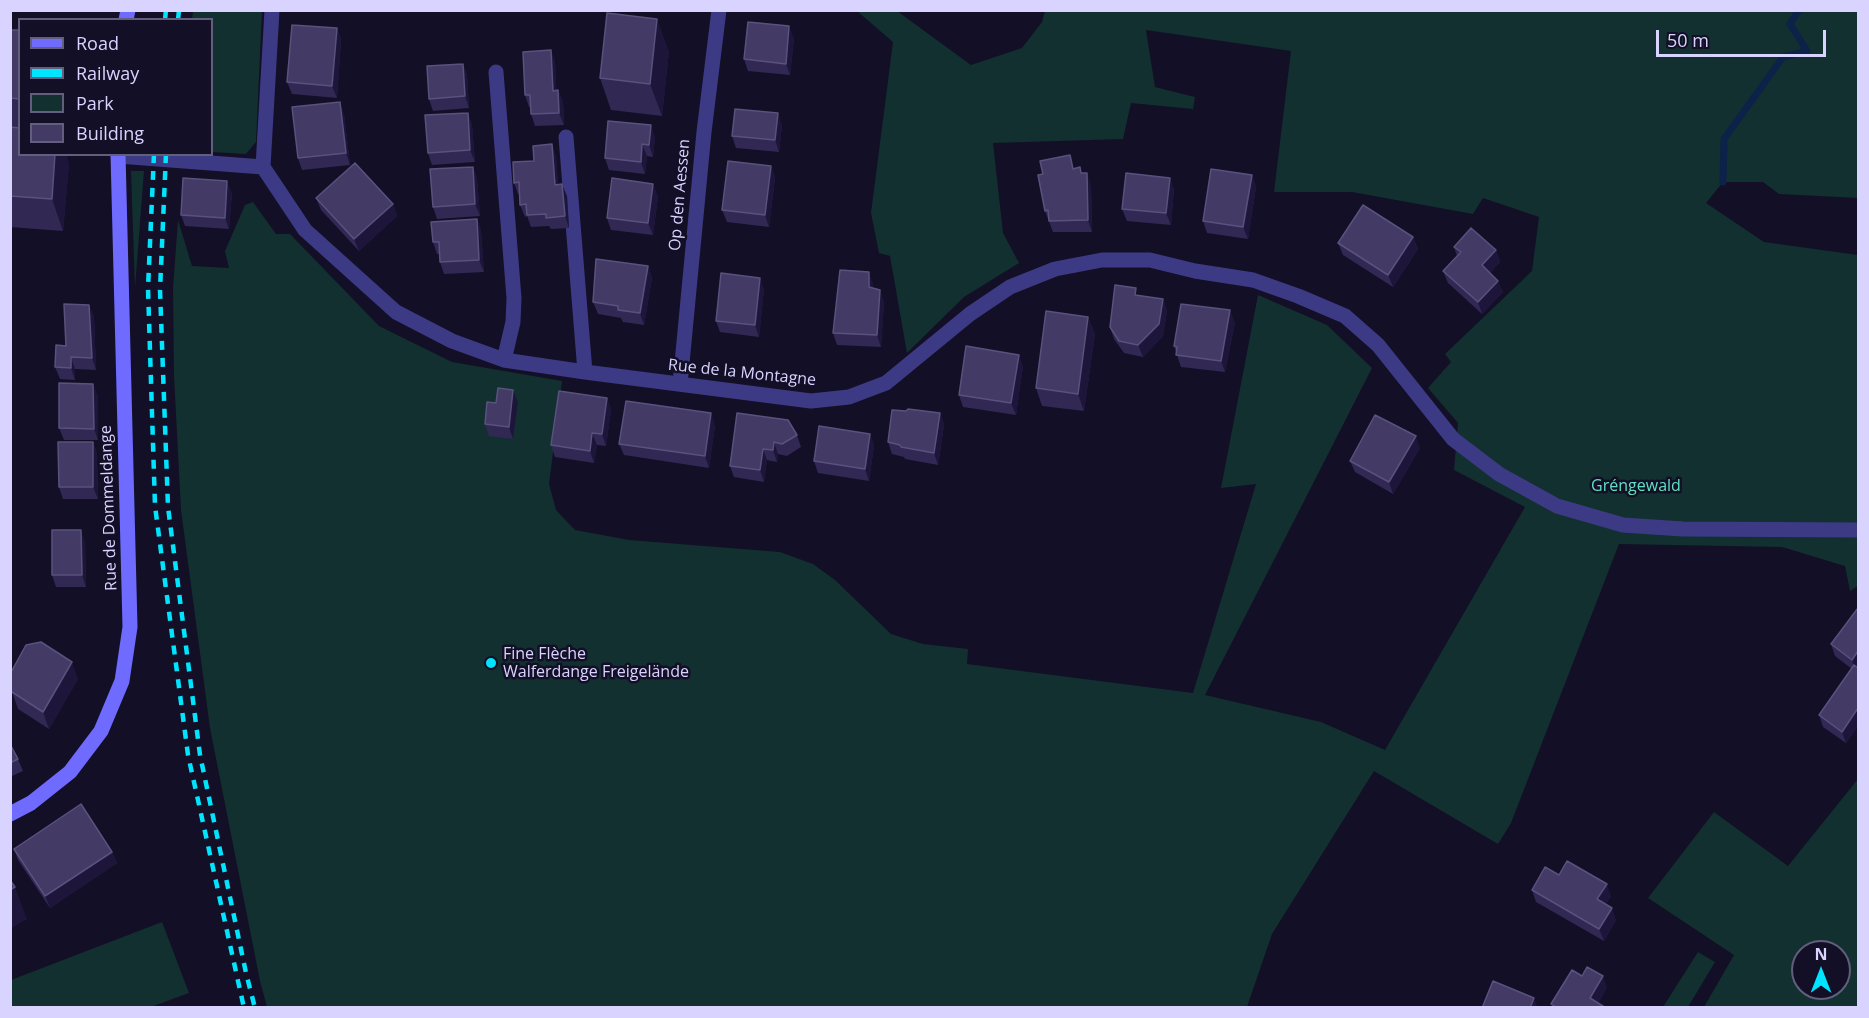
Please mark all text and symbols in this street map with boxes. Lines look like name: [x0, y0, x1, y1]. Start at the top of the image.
legend: [18, 18, 213, 156]
scale bar: [1659, 18, 1828, 56]
text: 50 m: [1667, 28, 1709, 52]
text: Road: [76, 31, 119, 55]
text: Railway: [76, 61, 139, 85]
text: Park: [76, 91, 114, 115]
text: Building: [76, 121, 144, 145]
street label: Op den Aessen: [666, 138, 694, 252]
street label: Rue de la Montagne: [667, 356, 817, 390]
street label: Rue de Dommeldange: [97, 425, 121, 591]
park label: Gréngewald: [1591, 476, 1681, 496]
place label: Fine Flèche Walferdange Freigelände: [503, 644, 689, 682]
marker: Fine Flèche Walferdange Freigelände: [484, 656, 498, 670]
north arrow: [1791, 940, 1851, 1000]
text: N: [1814, 943, 1828, 965]

